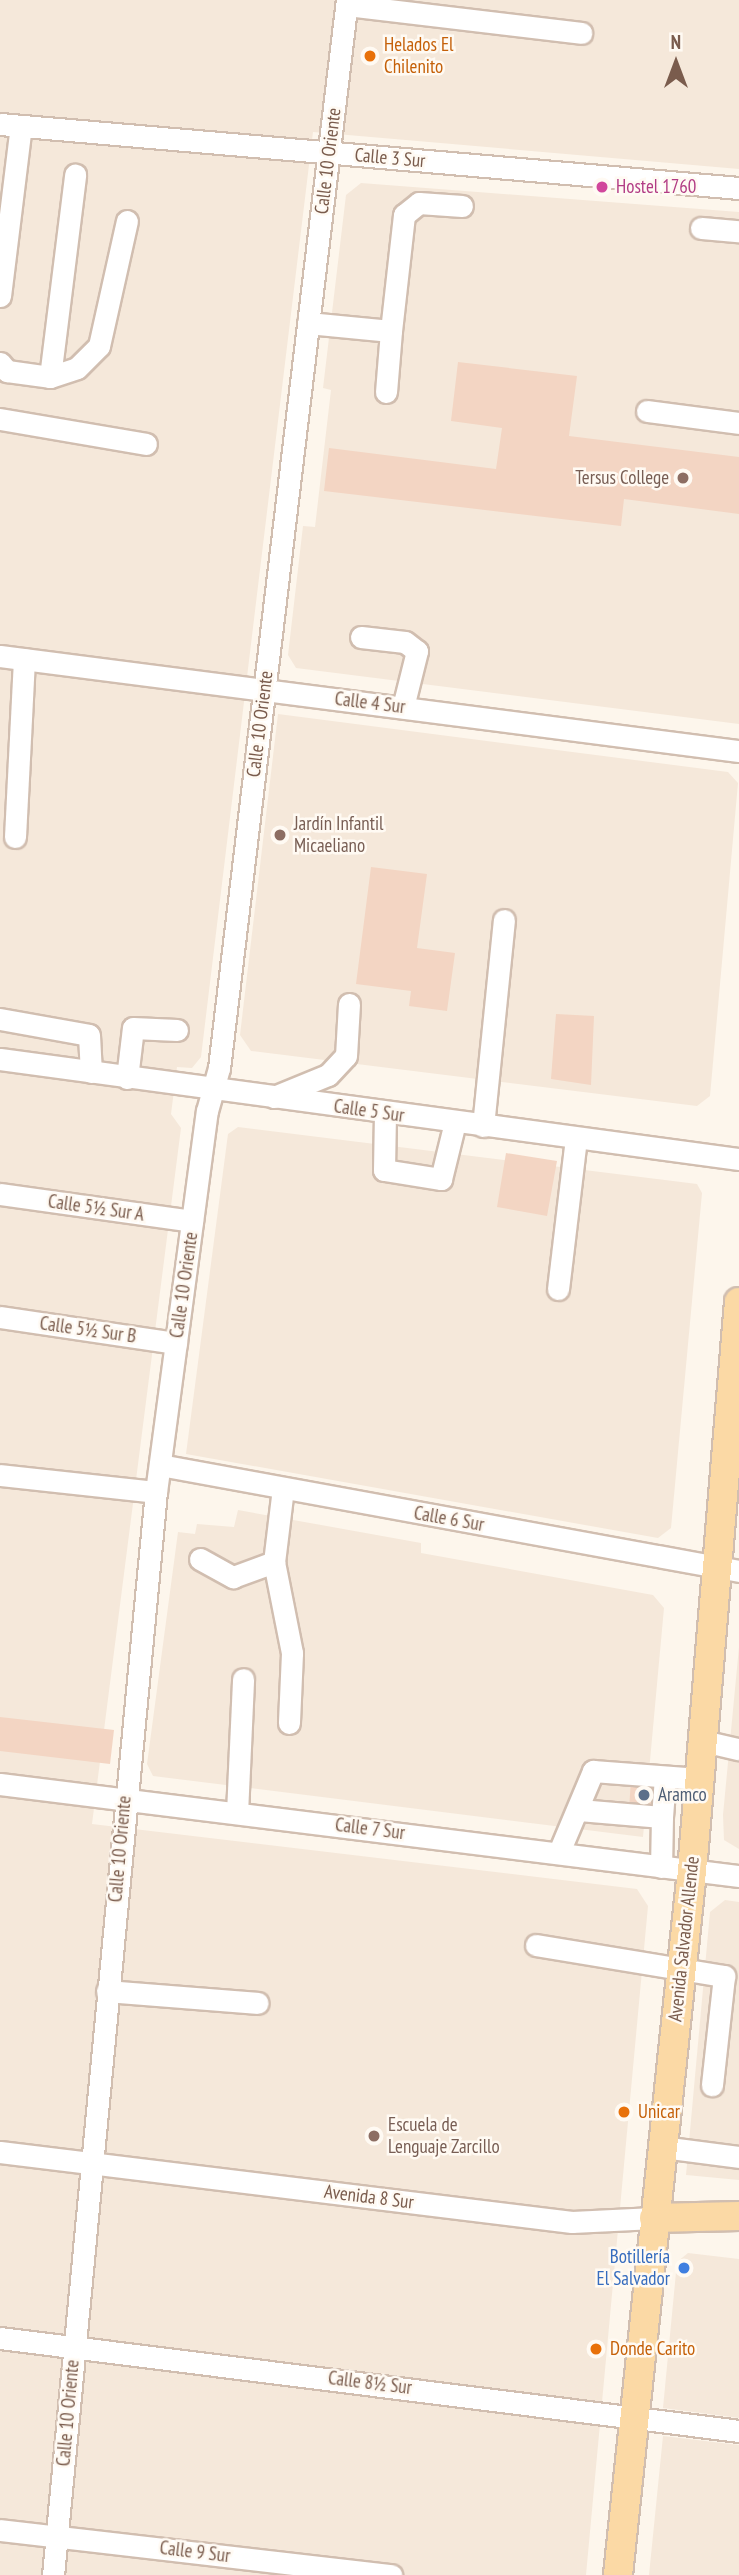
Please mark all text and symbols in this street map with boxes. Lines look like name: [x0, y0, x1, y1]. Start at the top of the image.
north arrow: [641, 28, 711, 98]
text: N: [671, 30, 681, 54]
place label: Helados El Chilenito: [384, 34, 454, 78]
marker: Helados El Chilenito: [362, 48, 378, 64]
street label: Calle 10 Oriente: [310, 107, 346, 215]
street label: Calle 3 Sur: [354, 144, 426, 172]
place label: Hostel 1760: [616, 176, 696, 198]
marker: Hostel 1760: [594, 179, 610, 195]
place label: Tersus College: [575, 467, 669, 489]
marker: Tersus College: [675, 470, 691, 486]
street label: Calle 10 Oriente: [242, 670, 278, 778]
street label: Calle 4 Sur: [333, 687, 407, 719]
place label: Jardín Infantil Micaeliano: [294, 813, 383, 857]
marker: Jardín Infantil Micaeliano: [272, 827, 288, 843]
street label: Calle 5 Sur: [332, 1095, 406, 1127]
street label: Calle 5½ Sur A: [46, 1190, 146, 1226]
street label: Calle 10 Oriente: [165, 1231, 203, 1339]
street label: Calle 5½ Sur B: [38, 1312, 138, 1348]
street label: Calle 6 Sur: [412, 1502, 486, 1536]
place label: Aramco: [658, 1784, 707, 1806]
marker: Aramco: [636, 1787, 652, 1803]
street label: Calle 10 Oriente: [104, 1795, 136, 1903]
street label: Calle 7 Sur: [333, 1813, 407, 1845]
street label: Avenida Salvador Allende: [664, 1855, 704, 2023]
place label: Unicar: [638, 2101, 680, 2123]
marker: Unicar: [616, 2104, 632, 2120]
place label: Escuela de Lenguaje Zarcillo: [388, 2114, 500, 2158]
marker: Escuela de Lenguaje Zarcillo: [366, 2128, 382, 2144]
street label: Avenida 8 Sur: [323, 2180, 415, 2214]
place label: Botillería El Salvador: [597, 2246, 670, 2290]
marker: Botillería El Salvador: [676, 2260, 692, 2276]
place label: Donde Carito: [610, 2338, 695, 2360]
marker: Donde Carito: [588, 2341, 604, 2357]
street label: Calle 10 Oriente: [52, 2359, 84, 2467]
street label: Calle 8½ Sur: [327, 2367, 413, 2399]
street label: Calle 9 Sur: [158, 2536, 232, 2568]

